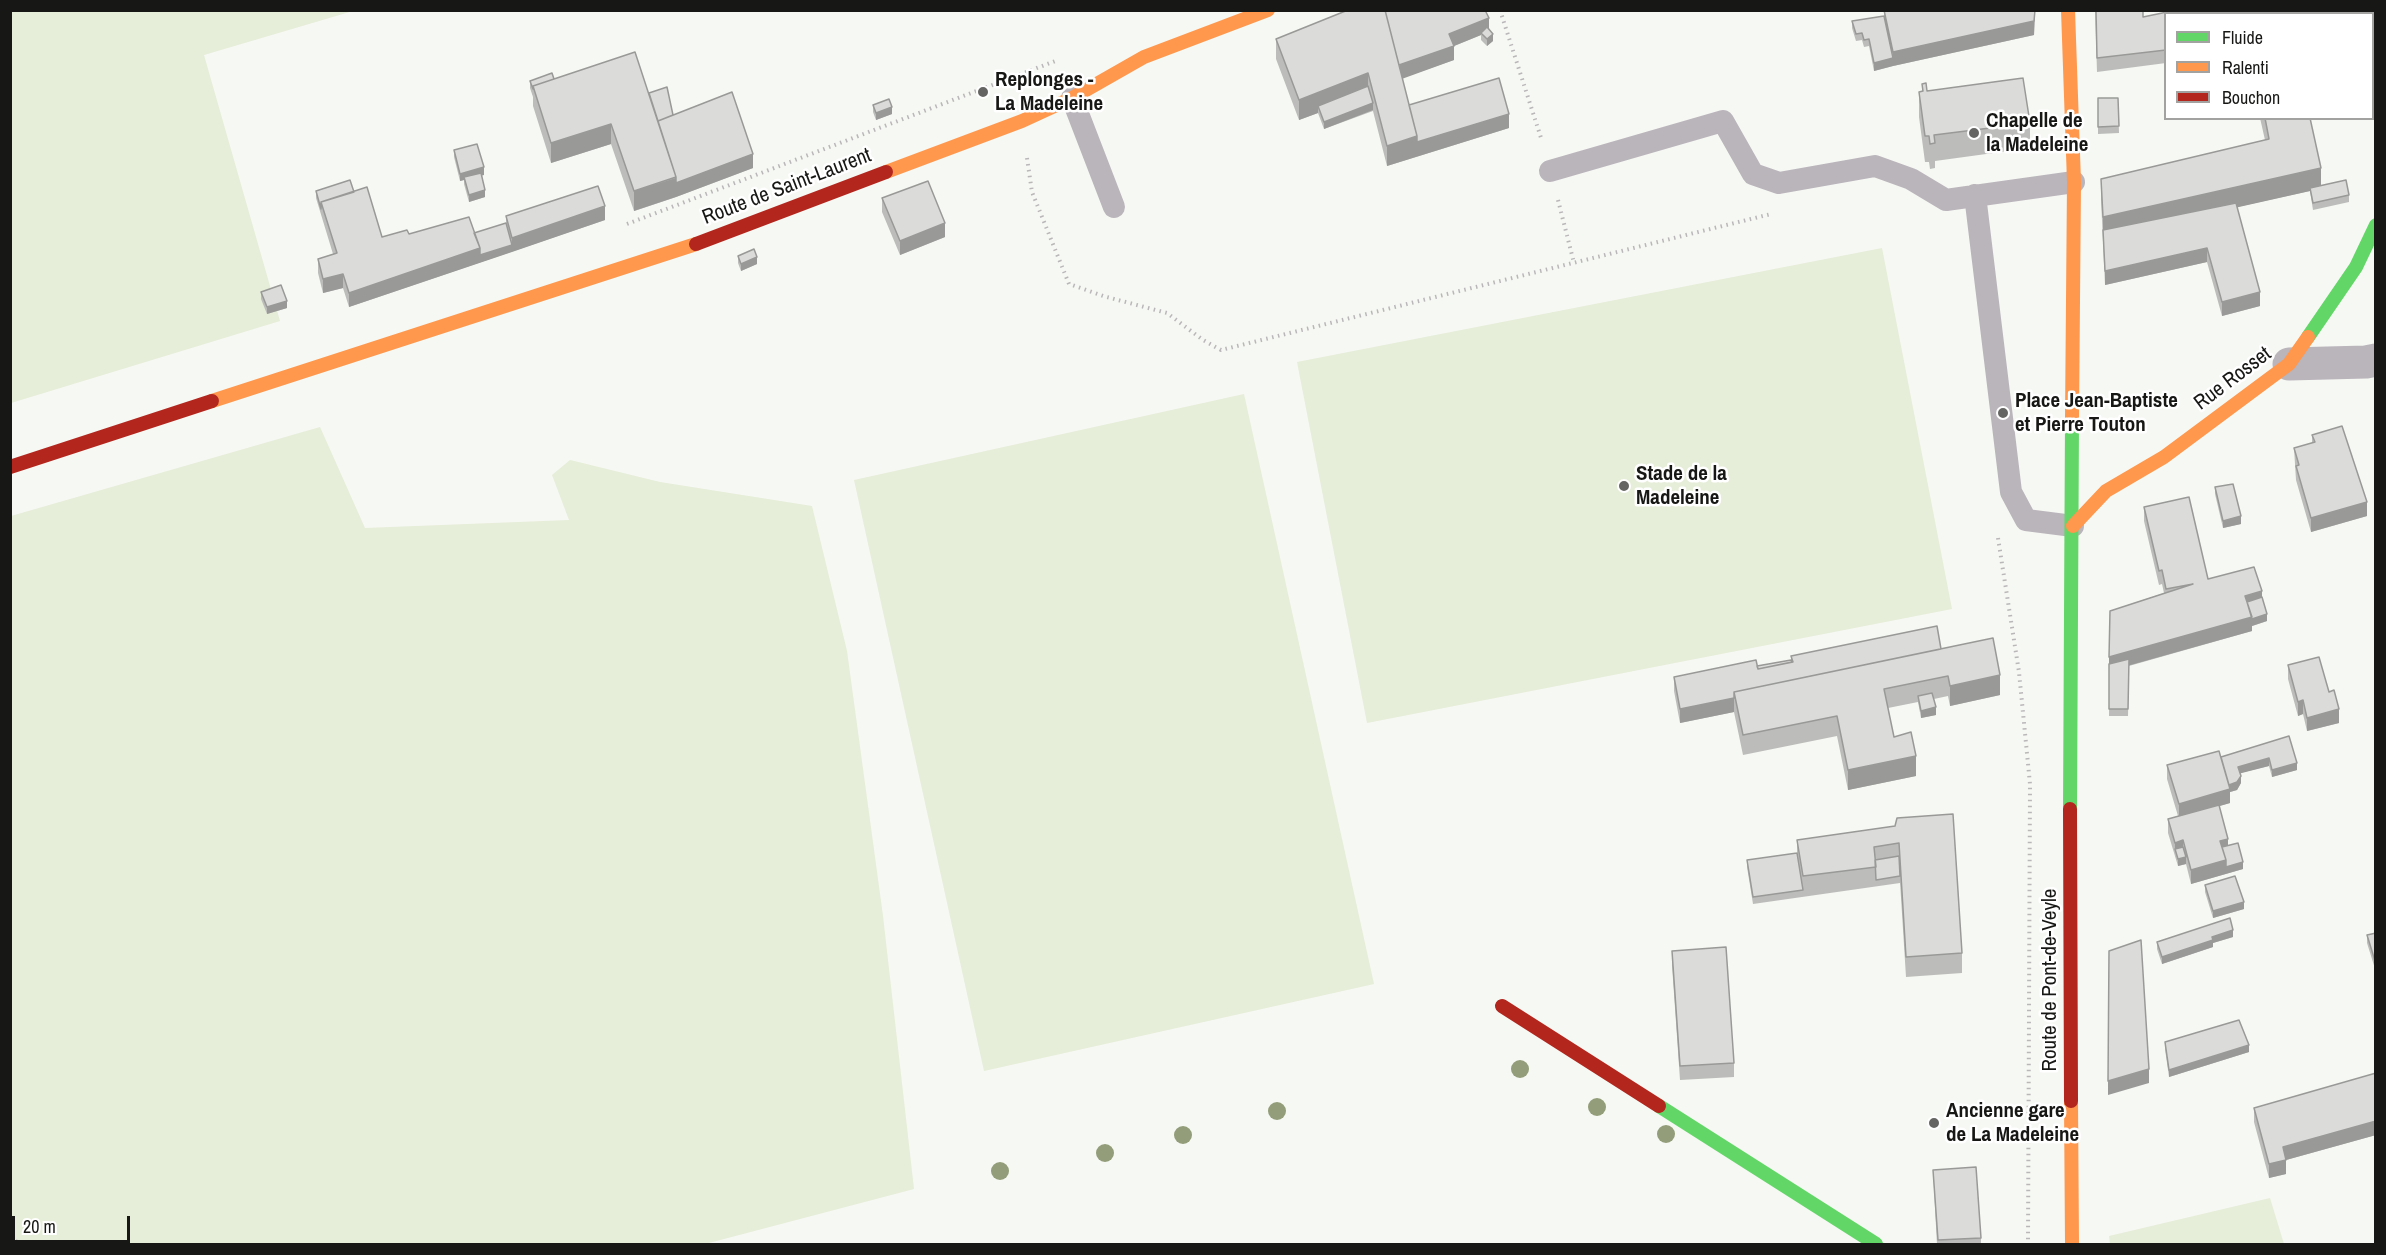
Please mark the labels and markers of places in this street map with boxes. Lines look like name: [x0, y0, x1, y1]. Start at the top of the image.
place label: Replonges - La Madeleine: [995, 67, 1103, 117]
marker: Replonges - La Madeleine: [976, 85, 990, 99]
place label: Chapelle de la Madeleine: [1986, 108, 2088, 158]
marker: Chapelle de la Madeleine: [1967, 126, 1981, 140]
place label: Place Jean-Baptiste et Pierre Touton: [2015, 388, 2178, 438]
marker: Place Jean-Baptiste et Pierre Touton: [1996, 406, 2010, 420]
place label: Stade de la Madeleine: [1636, 461, 1727, 511]
marker: Stade de la Madeleine: [1617, 479, 1631, 493]
place label: Ancienne gare de La Madeleine: [1946, 1098, 2079, 1148]
marker: Ancienne gare de La Madeleine: [1927, 1116, 1941, 1130]

